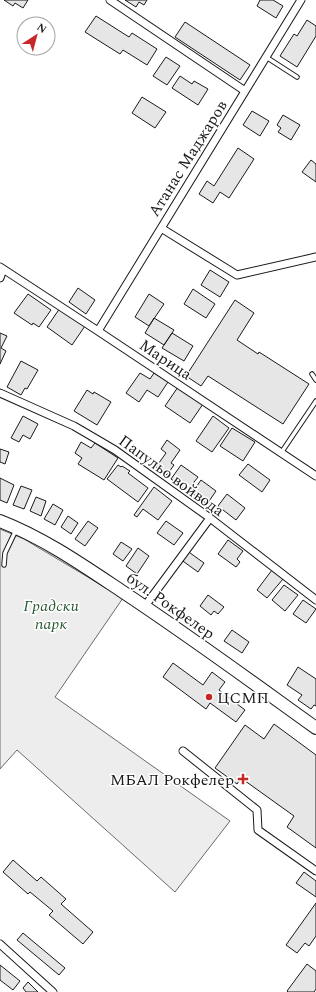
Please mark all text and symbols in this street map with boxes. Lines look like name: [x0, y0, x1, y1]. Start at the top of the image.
north arrow: [16, 16, 56, 56]
text: N: [33, 19, 50, 38]
street label: Атанас Маджаров: [142, 96, 233, 222]
street label: Марица: [134, 333, 197, 386]
street label: Папульо войвода: [113, 429, 230, 523]
street label: бул. Рокфелер: [121, 566, 220, 645]
park label: Градски парк: [23, 594, 79, 636]
place label: ЦСМП: [217, 686, 269, 710]
marker: ЦСМП: [204, 692, 214, 702]
place label: МБАЛ Рокфелер: [110, 768, 234, 792]
marker: МБАЛ Рокфелер: [237, 773, 249, 785]

